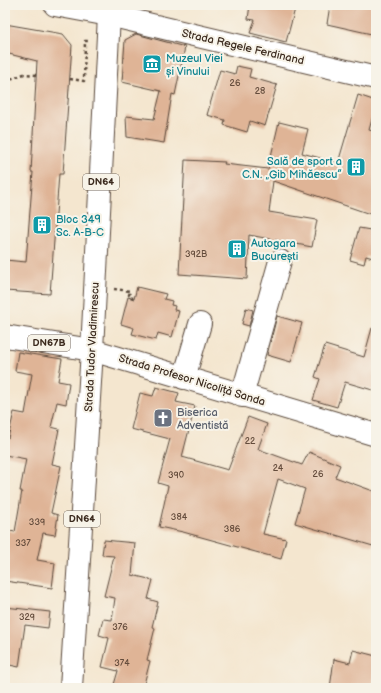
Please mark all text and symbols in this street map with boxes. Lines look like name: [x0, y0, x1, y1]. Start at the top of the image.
street label: Strada Regele Ferdinand: [181, 27, 305, 67]
place label: Muzeul Viei și Vinului: [166, 52, 223, 78]
museum icon: Muzeul Viei și Vinului: [141, 53, 163, 75]
house number: 26: [230, 78, 241, 89]
house number: 28: [255, 86, 265, 97]
place label: Sală de sport a C.N. „Gib Mihăescu”: [242, 155, 342, 181]
building icon: Sală de sport a C.N. „Gib Mihăescu”: [345, 156, 367, 178]
road number: DN64: [83, 174, 119, 190]
place label: Bloc 349 Sc. A-B-C: [56, 213, 104, 239]
building icon: Bloc 349 Sc. A-B-C: [31, 214, 53, 236]
place label: Autogara București: [251, 237, 298, 263]
building icon: Autogara București: [226, 238, 248, 260]
house number: 392B: [185, 249, 207, 260]
street label: Strada Tudor Vladimirescu: [82, 282, 102, 412]
road number: DN67B: [28, 335, 70, 351]
street label: Strada Profesor Nicoliță Sanda: [117, 351, 267, 409]
place label: Biserica Adventistă: [177, 406, 228, 432]
church icon: Biserica Adventistă: [152, 407, 174, 429]
house number: 22: [245, 436, 256, 447]
house number: 24: [273, 463, 284, 474]
house number: 26: [313, 469, 324, 480]
house number: 390: [168, 470, 184, 481]
road number: DN64: [64, 511, 100, 527]
house number: 384: [171, 512, 188, 523]
house number: 339: [29, 517, 45, 528]
house number: 386: [224, 524, 241, 535]
house number: 337: [15, 538, 31, 549]
house number: 329: [19, 612, 35, 623]
house number: 376: [112, 622, 128, 633]
house number: 374: [114, 658, 130, 669]

